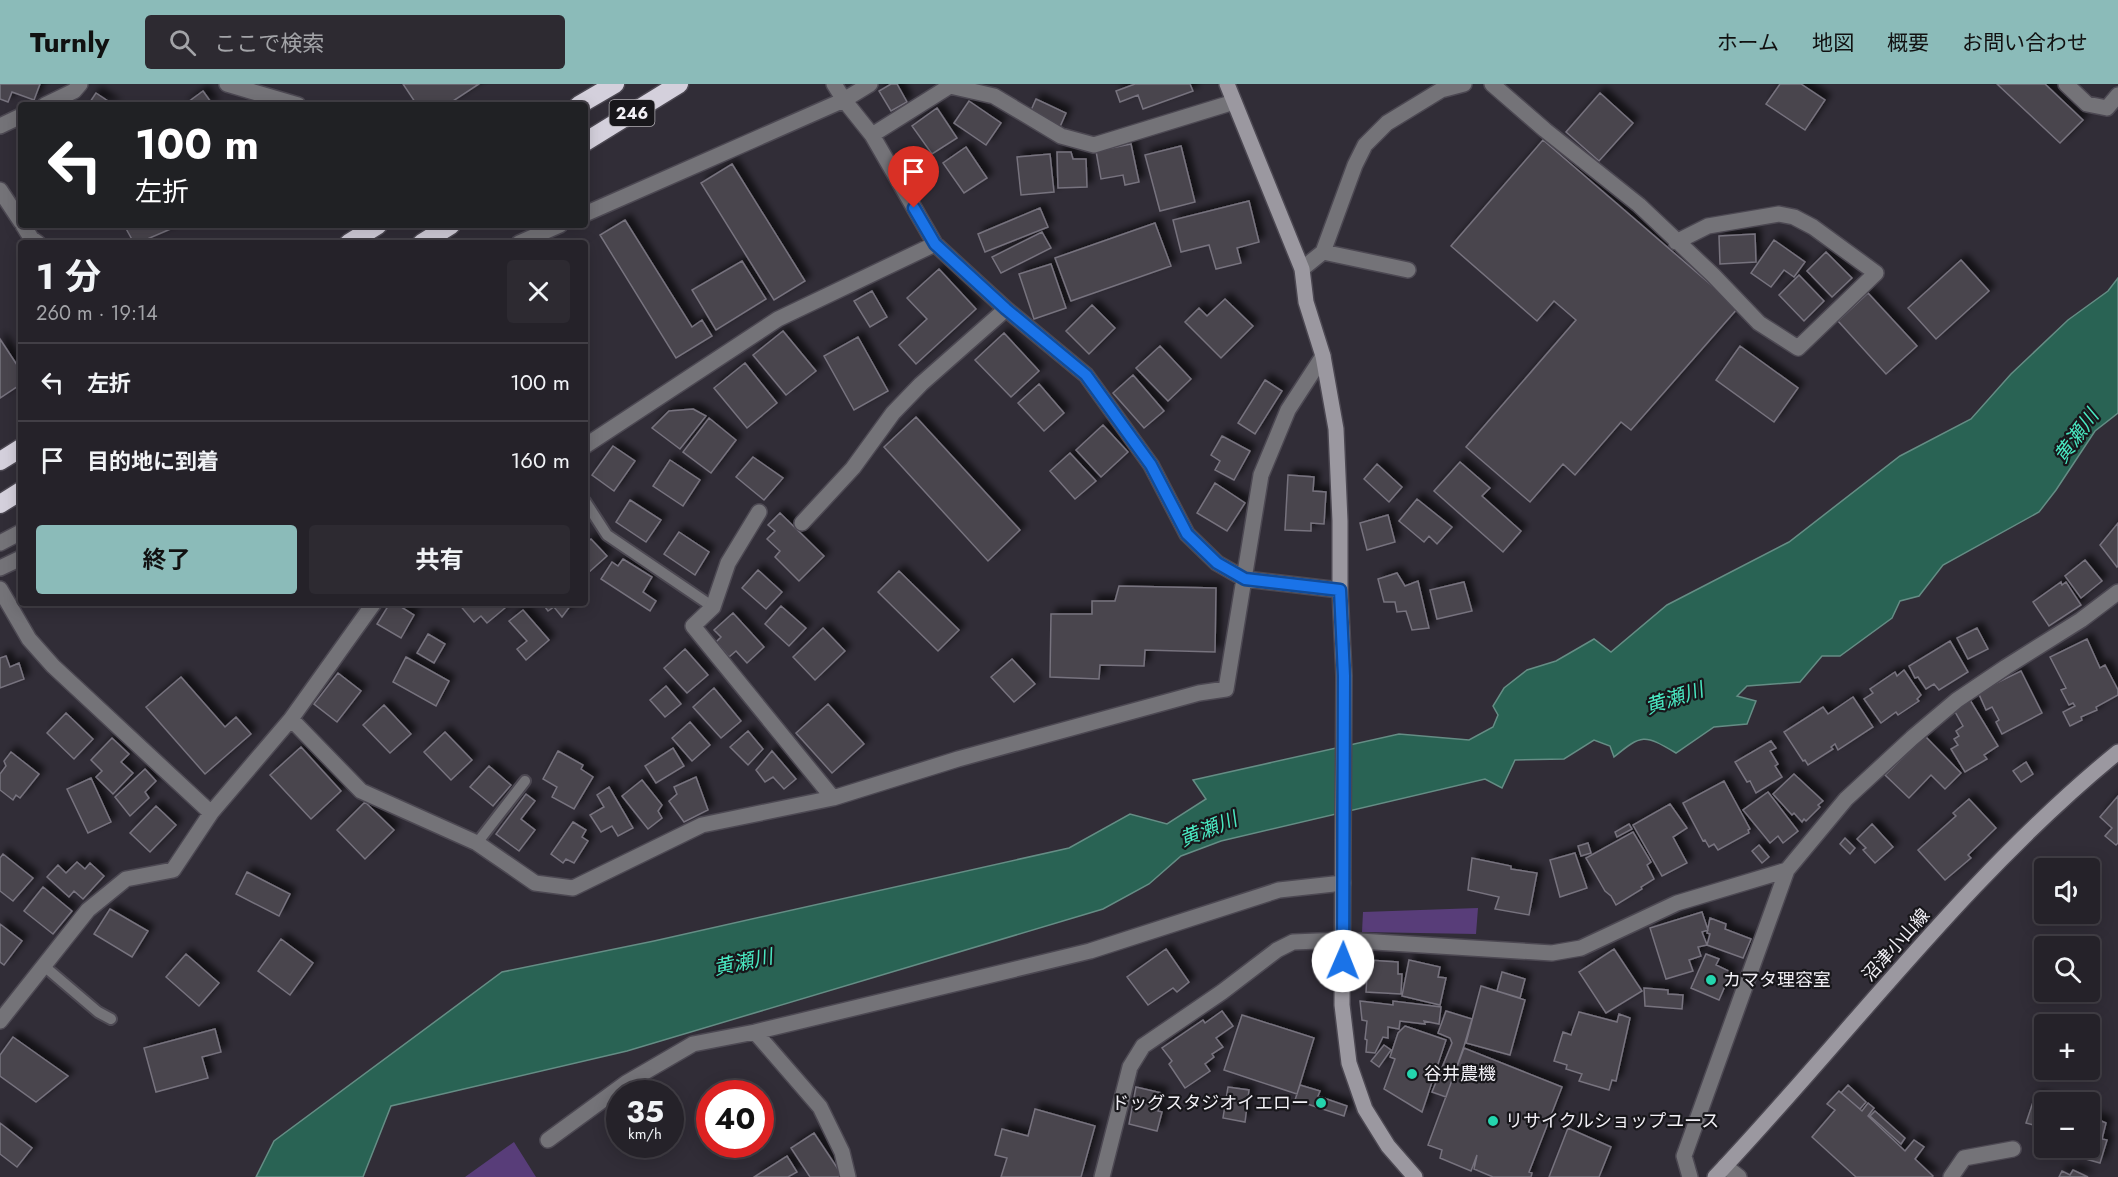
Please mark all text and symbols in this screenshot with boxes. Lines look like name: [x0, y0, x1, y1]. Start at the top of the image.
search box: [145, 15, 565, 69]
text: Turnly: [30, 22, 109, 63]
icon: search: [166, 26, 199, 59]
text: ここで検索: [214, 27, 324, 59]
text: ホーム: [1717, 28, 1779, 58]
text: 地図: [1812, 28, 1854, 58]
text: 概要: [1887, 28, 1929, 58]
text: お問い合わせ: [1962, 28, 2088, 58]
road number: 246: [610, 100, 654, 126]
text: 100 m: [135, 114, 259, 175]
icon: left: [36, 126, 114, 204]
pin: [888, 146, 939, 208]
icon: arrive: [897, 155, 930, 188]
text: 左折: [135, 172, 189, 211]
text: 1 分: [36, 250, 101, 302]
button: close: [507, 260, 570, 323]
text: 260 m · 19:14: [36, 299, 158, 328]
icon: left: [36, 366, 69, 399]
text: 100 m: [510, 366, 570, 398]
text: 左折: [87, 367, 131, 399]
water label: 黄瀬川: [2047, 402, 2107, 469]
icon: arrive: [36, 444, 69, 477]
text: 160 m: [510, 444, 570, 476]
text: 目的地に到着: [87, 445, 219, 477]
button: 終了: [36, 525, 297, 594]
button: 共有: [309, 525, 570, 594]
water label: 黄瀬川: [1641, 675, 1709, 722]
water label: 黄瀬川: [1175, 804, 1243, 854]
map controls: [2034, 858, 2100, 1158]
button: sound: [2034, 858, 2100, 924]
street label: 沼津小山線: [1856, 903, 1936, 987]
position arrow: [1311, 929, 1375, 993]
button: search: [2034, 936, 2100, 1002]
water label: 黄瀬川: [711, 942, 777, 983]
place label: カマタ理容室: [1723, 967, 1831, 993]
marker: カマタ理容室: [1704, 973, 1718, 987]
button: +: [2034, 1014, 2100, 1080]
place label: 谷井農機: [1424, 1061, 1496, 1087]
marker: 谷井農機: [1405, 1067, 1419, 1081]
speed limit sign: 40: [696, 1080, 774, 1158]
text: 35: [626, 1090, 664, 1133]
place label: ドッグスタジオイエロー: [1111, 1090, 1309, 1116]
button: −: [2034, 1092, 2100, 1158]
marker: ドッグスタジオイエロー: [1314, 1096, 1328, 1110]
place label: リサイクルショップユース: [1505, 1108, 1719, 1134]
marker: リサイクルショップユース: [1486, 1114, 1500, 1128]
text: km/h: [628, 1123, 662, 1145]

